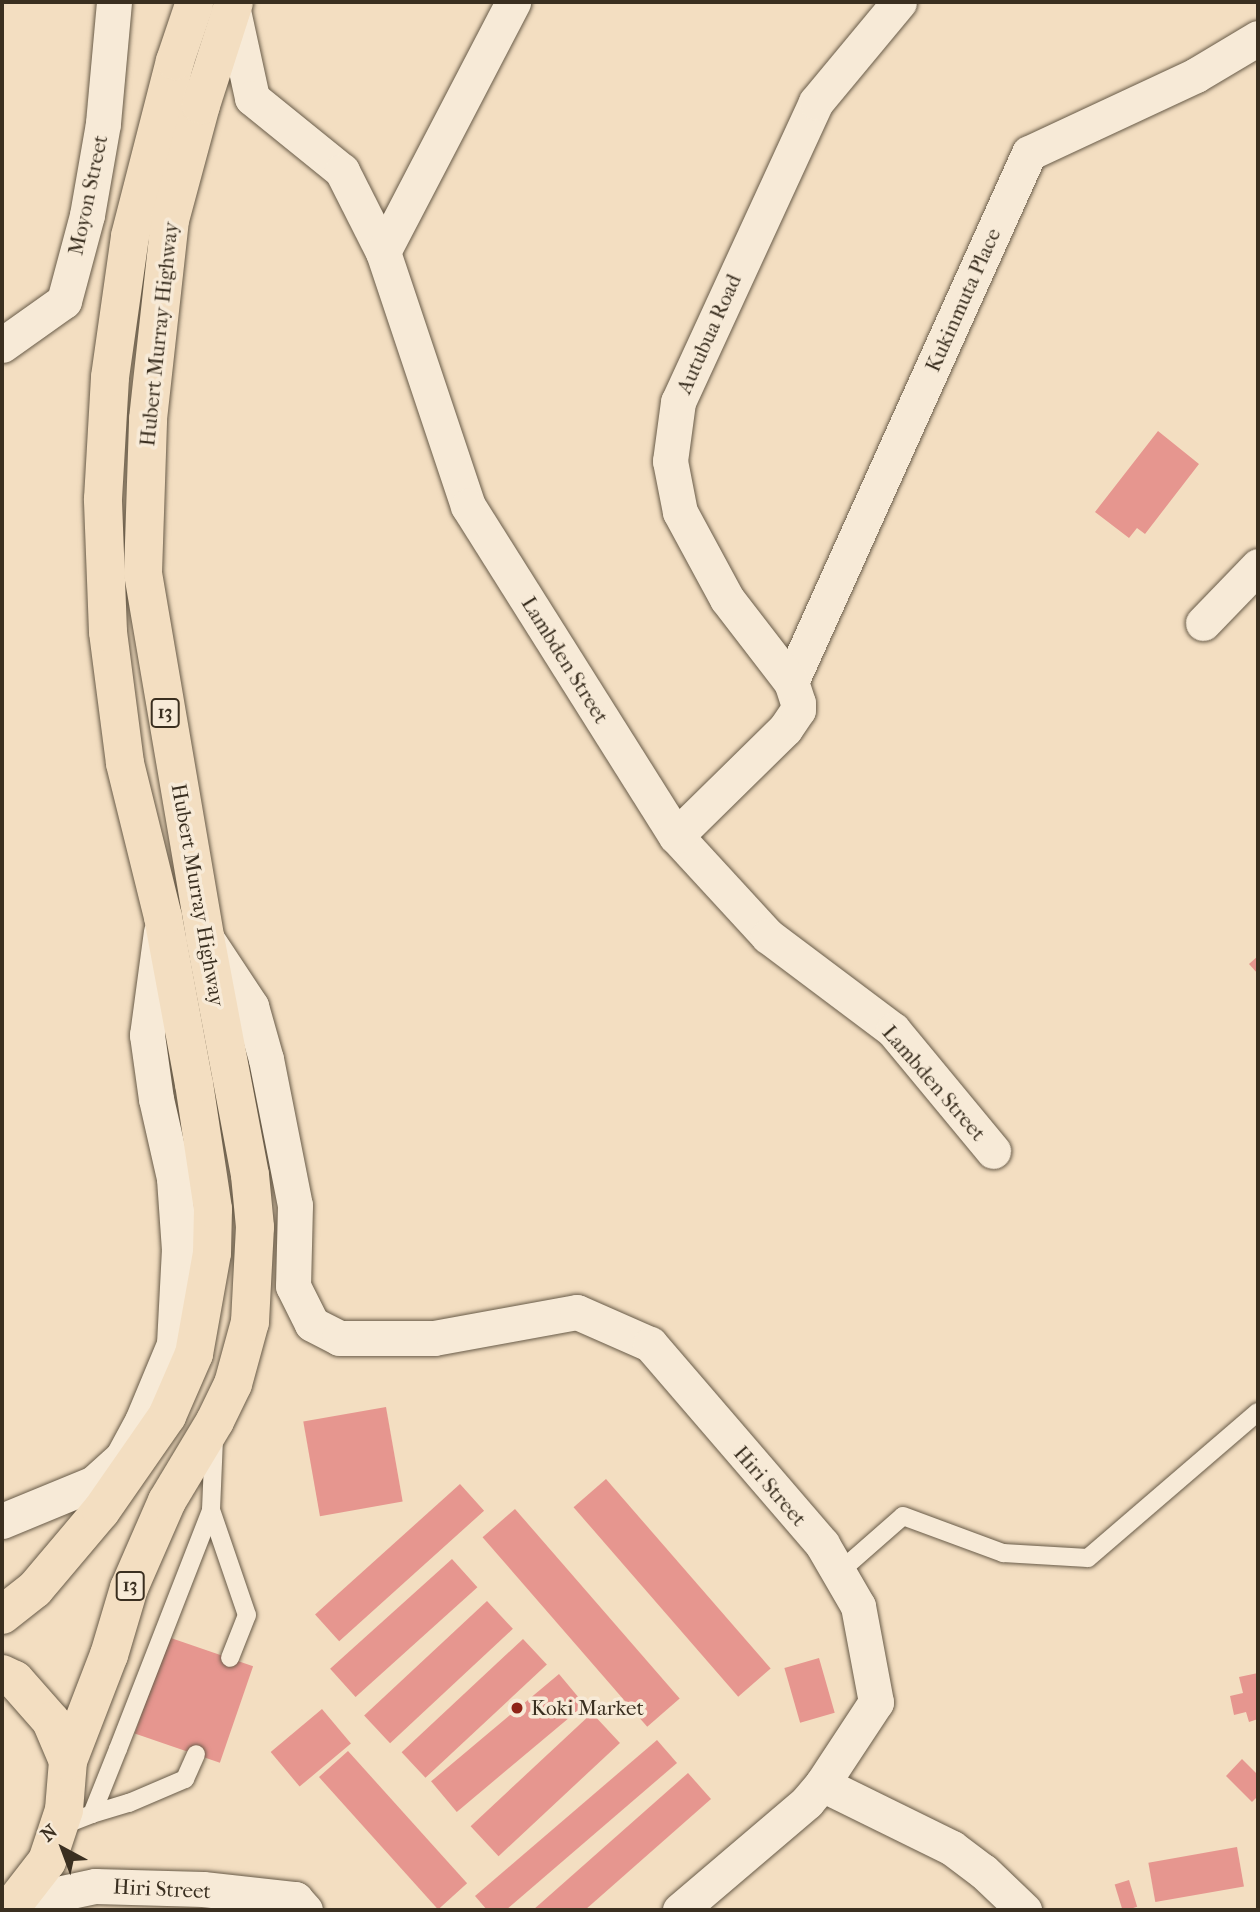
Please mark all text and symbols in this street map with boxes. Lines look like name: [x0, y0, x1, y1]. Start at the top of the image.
street label: Moyon Street: [63, 133, 113, 257]
street label: Hubert Murray Highway: [135, 220, 183, 448]
street label: Kukinmuta Place: [920, 224, 1006, 376]
street label: Autubua Road: [671, 270, 747, 398]
street label: Lambden Street: [516, 592, 614, 728]
road number: 13: [149, 698, 181, 728]
street label: Hubert Murray Highway: [166, 782, 230, 1008]
street label: Lambden Street: [877, 1020, 991, 1146]
street label: Hiri Street: [728, 1441, 812, 1531]
road number: 13: [114, 1570, 146, 1602]
place label: Koki Market: [531, 1695, 644, 1721]
marker: Koki Market: [509, 1700, 525, 1716]
north arrow: [28, 1814, 98, 1884]
text: N: [37, 1820, 62, 1846]
street label: Hiri Street: [112, 1874, 212, 1904]

